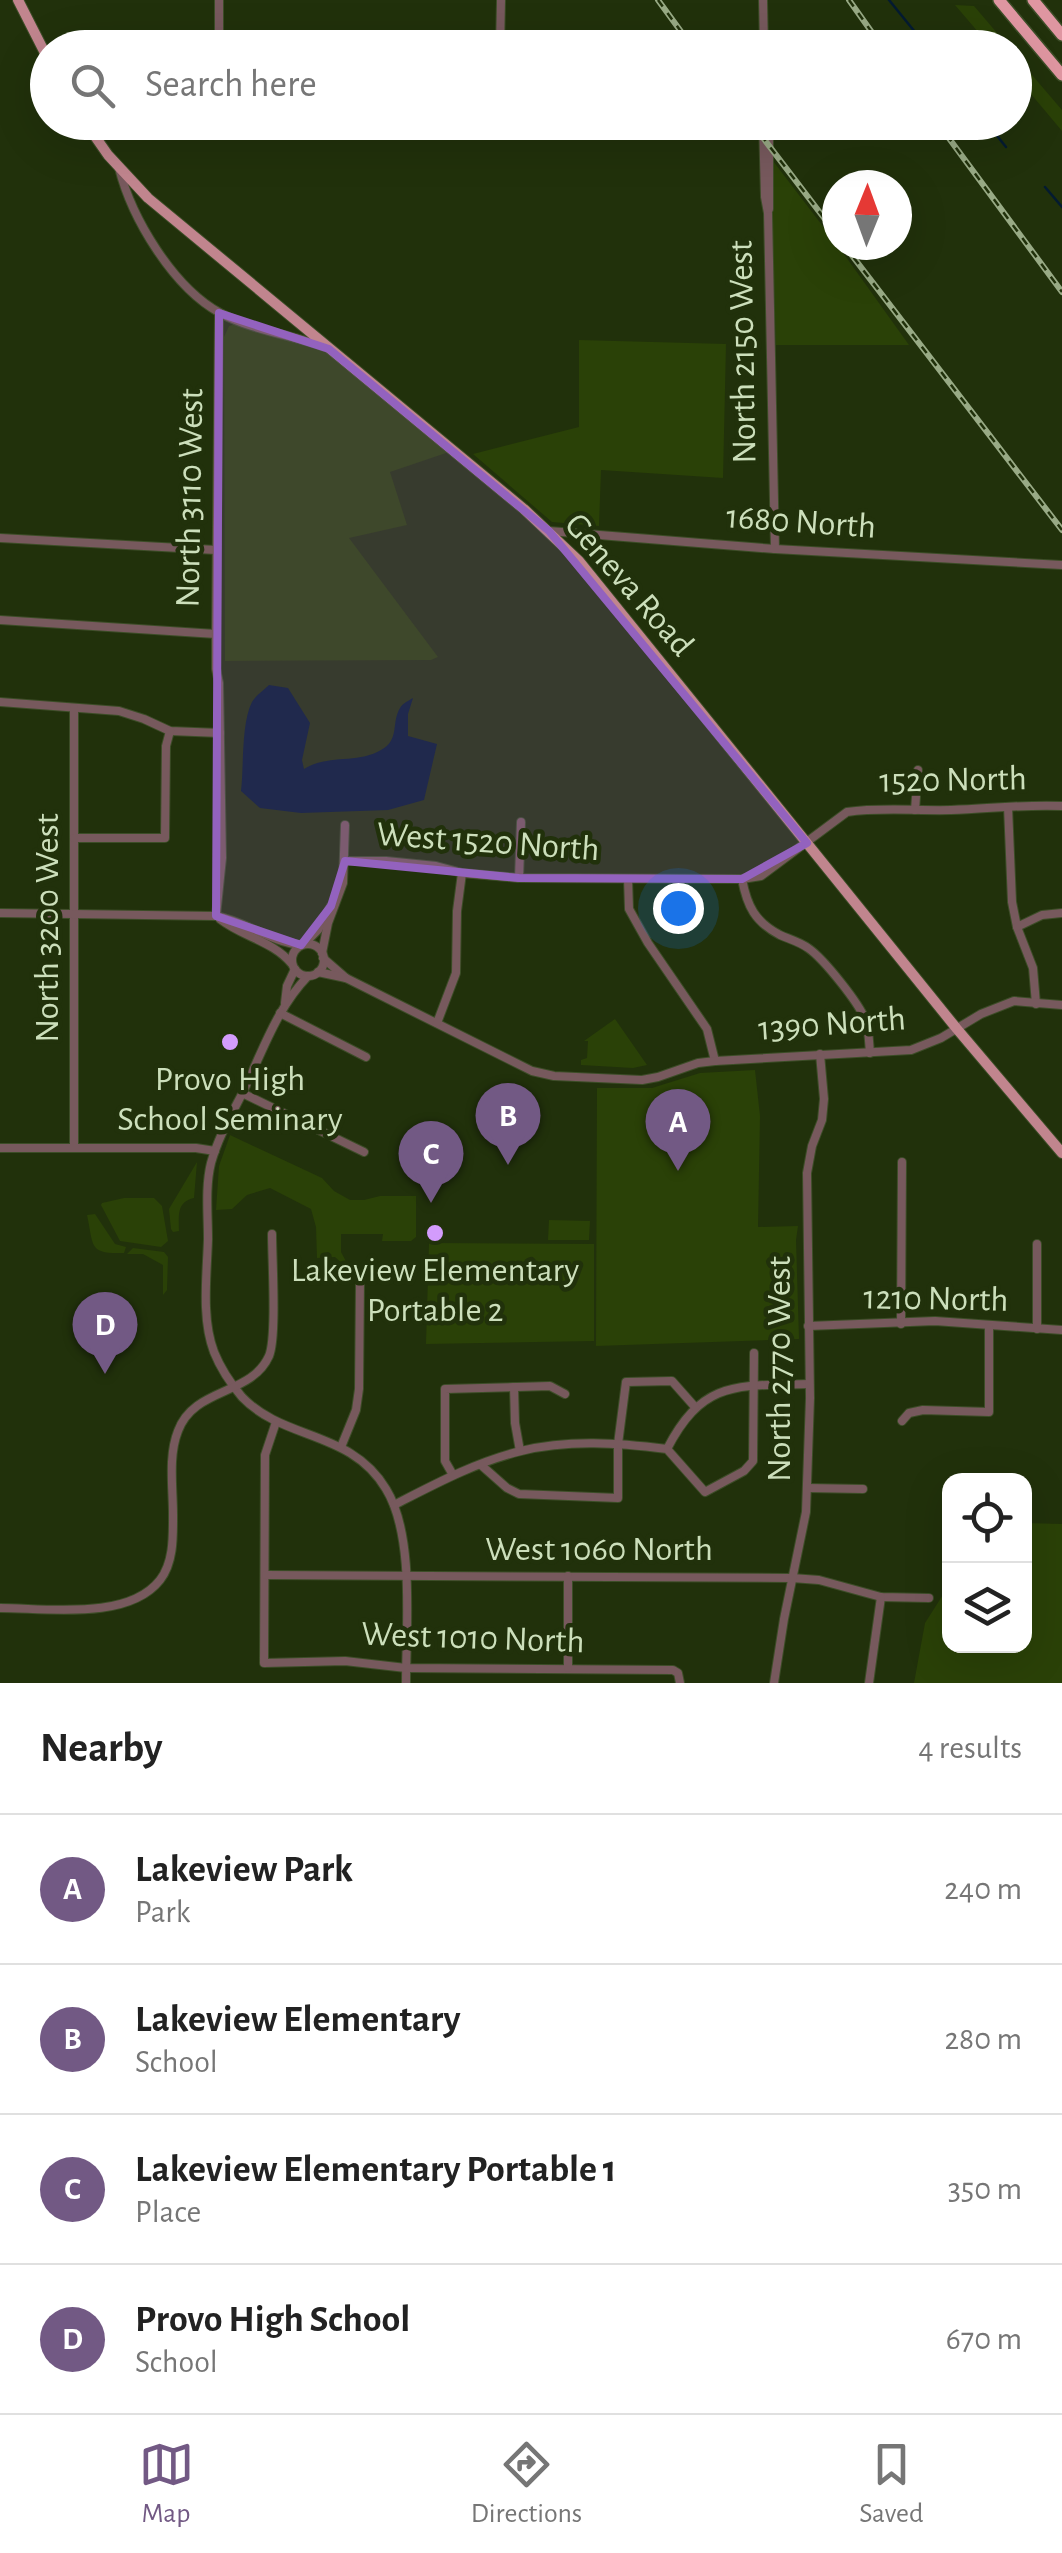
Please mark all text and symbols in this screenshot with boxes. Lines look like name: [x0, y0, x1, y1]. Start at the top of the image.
search box: [30, 30, 1032, 140]
icon: search: [65, 58, 120, 113]
text: Search here: [145, 66, 317, 104]
north arrow: [822, 170, 912, 260]
street label: North 2150 West: [724, 240, 762, 464]
street label: North 3110 West: [171, 388, 209, 608]
street label: 1680 North: [725, 499, 877, 545]
street label: Geneva Road: [558, 507, 700, 663]
street label: 1520 North: [879, 761, 1027, 799]
street label: North 3200 West: [30, 813, 65, 1043]
street label: West 1520 North: [375, 817, 601, 867]
your location: [653, 883, 704, 934]
street label: 1390 North: [757, 1001, 907, 1047]
marker: Provo High School Seminary: [219, 1031, 241, 1053]
place label: Provo High School Seminary: [117, 1062, 343, 1137]
pin: B: [476, 1082, 540, 1165]
pin: A: [646, 1088, 710, 1171]
pin: C: [398, 1120, 464, 1203]
marker: Lakeview Elementary Portable 2: [424, 1222, 446, 1244]
place label: Lakeview Elementary Portable 2: [291, 1253, 579, 1328]
street label: North 2770 West: [762, 1256, 797, 1482]
street label: 1210 North: [863, 1280, 1009, 1318]
pin: D: [72, 1292, 138, 1374]
map controls: [942, 1473, 1032, 1653]
button: locate: [942, 1473, 1032, 1563]
street label: West 1060 North: [485, 1532, 713, 1567]
button: layers: [942, 1563, 1032, 1653]
street label: West 1010 North: [361, 1617, 585, 1659]
text: Nearby: [40, 1727, 163, 1769]
text: 4 results: [918, 1732, 1022, 1764]
text: Lakeview Park: [135, 1851, 353, 1889]
text: A: [63, 1873, 82, 1905]
text: 240 m: [944, 1873, 1022, 1905]
text: Park: [135, 1896, 190, 1928]
text: Lakeview Elementary: [135, 2001, 461, 2039]
text: B: [63, 2023, 82, 2055]
text: 280 m: [944, 2023, 1022, 2055]
text: School: [135, 2046, 218, 2078]
text: Lakeview Elementary Portable 1: [135, 2151, 616, 2189]
text: C: [64, 2173, 81, 2205]
text: 350 m: [948, 2173, 1022, 2205]
text: Place: [135, 2196, 201, 2228]
text: Provo High School: [135, 2301, 410, 2339]
text: D: [62, 2323, 83, 2355]
text: 670 m: [946, 2323, 1022, 2355]
text: School: [135, 2346, 218, 2378]
tab: Map: [139, 2437, 194, 2531]
tab: Directions: [471, 2437, 582, 2531]
tab: Saved: [859, 2437, 923, 2531]

